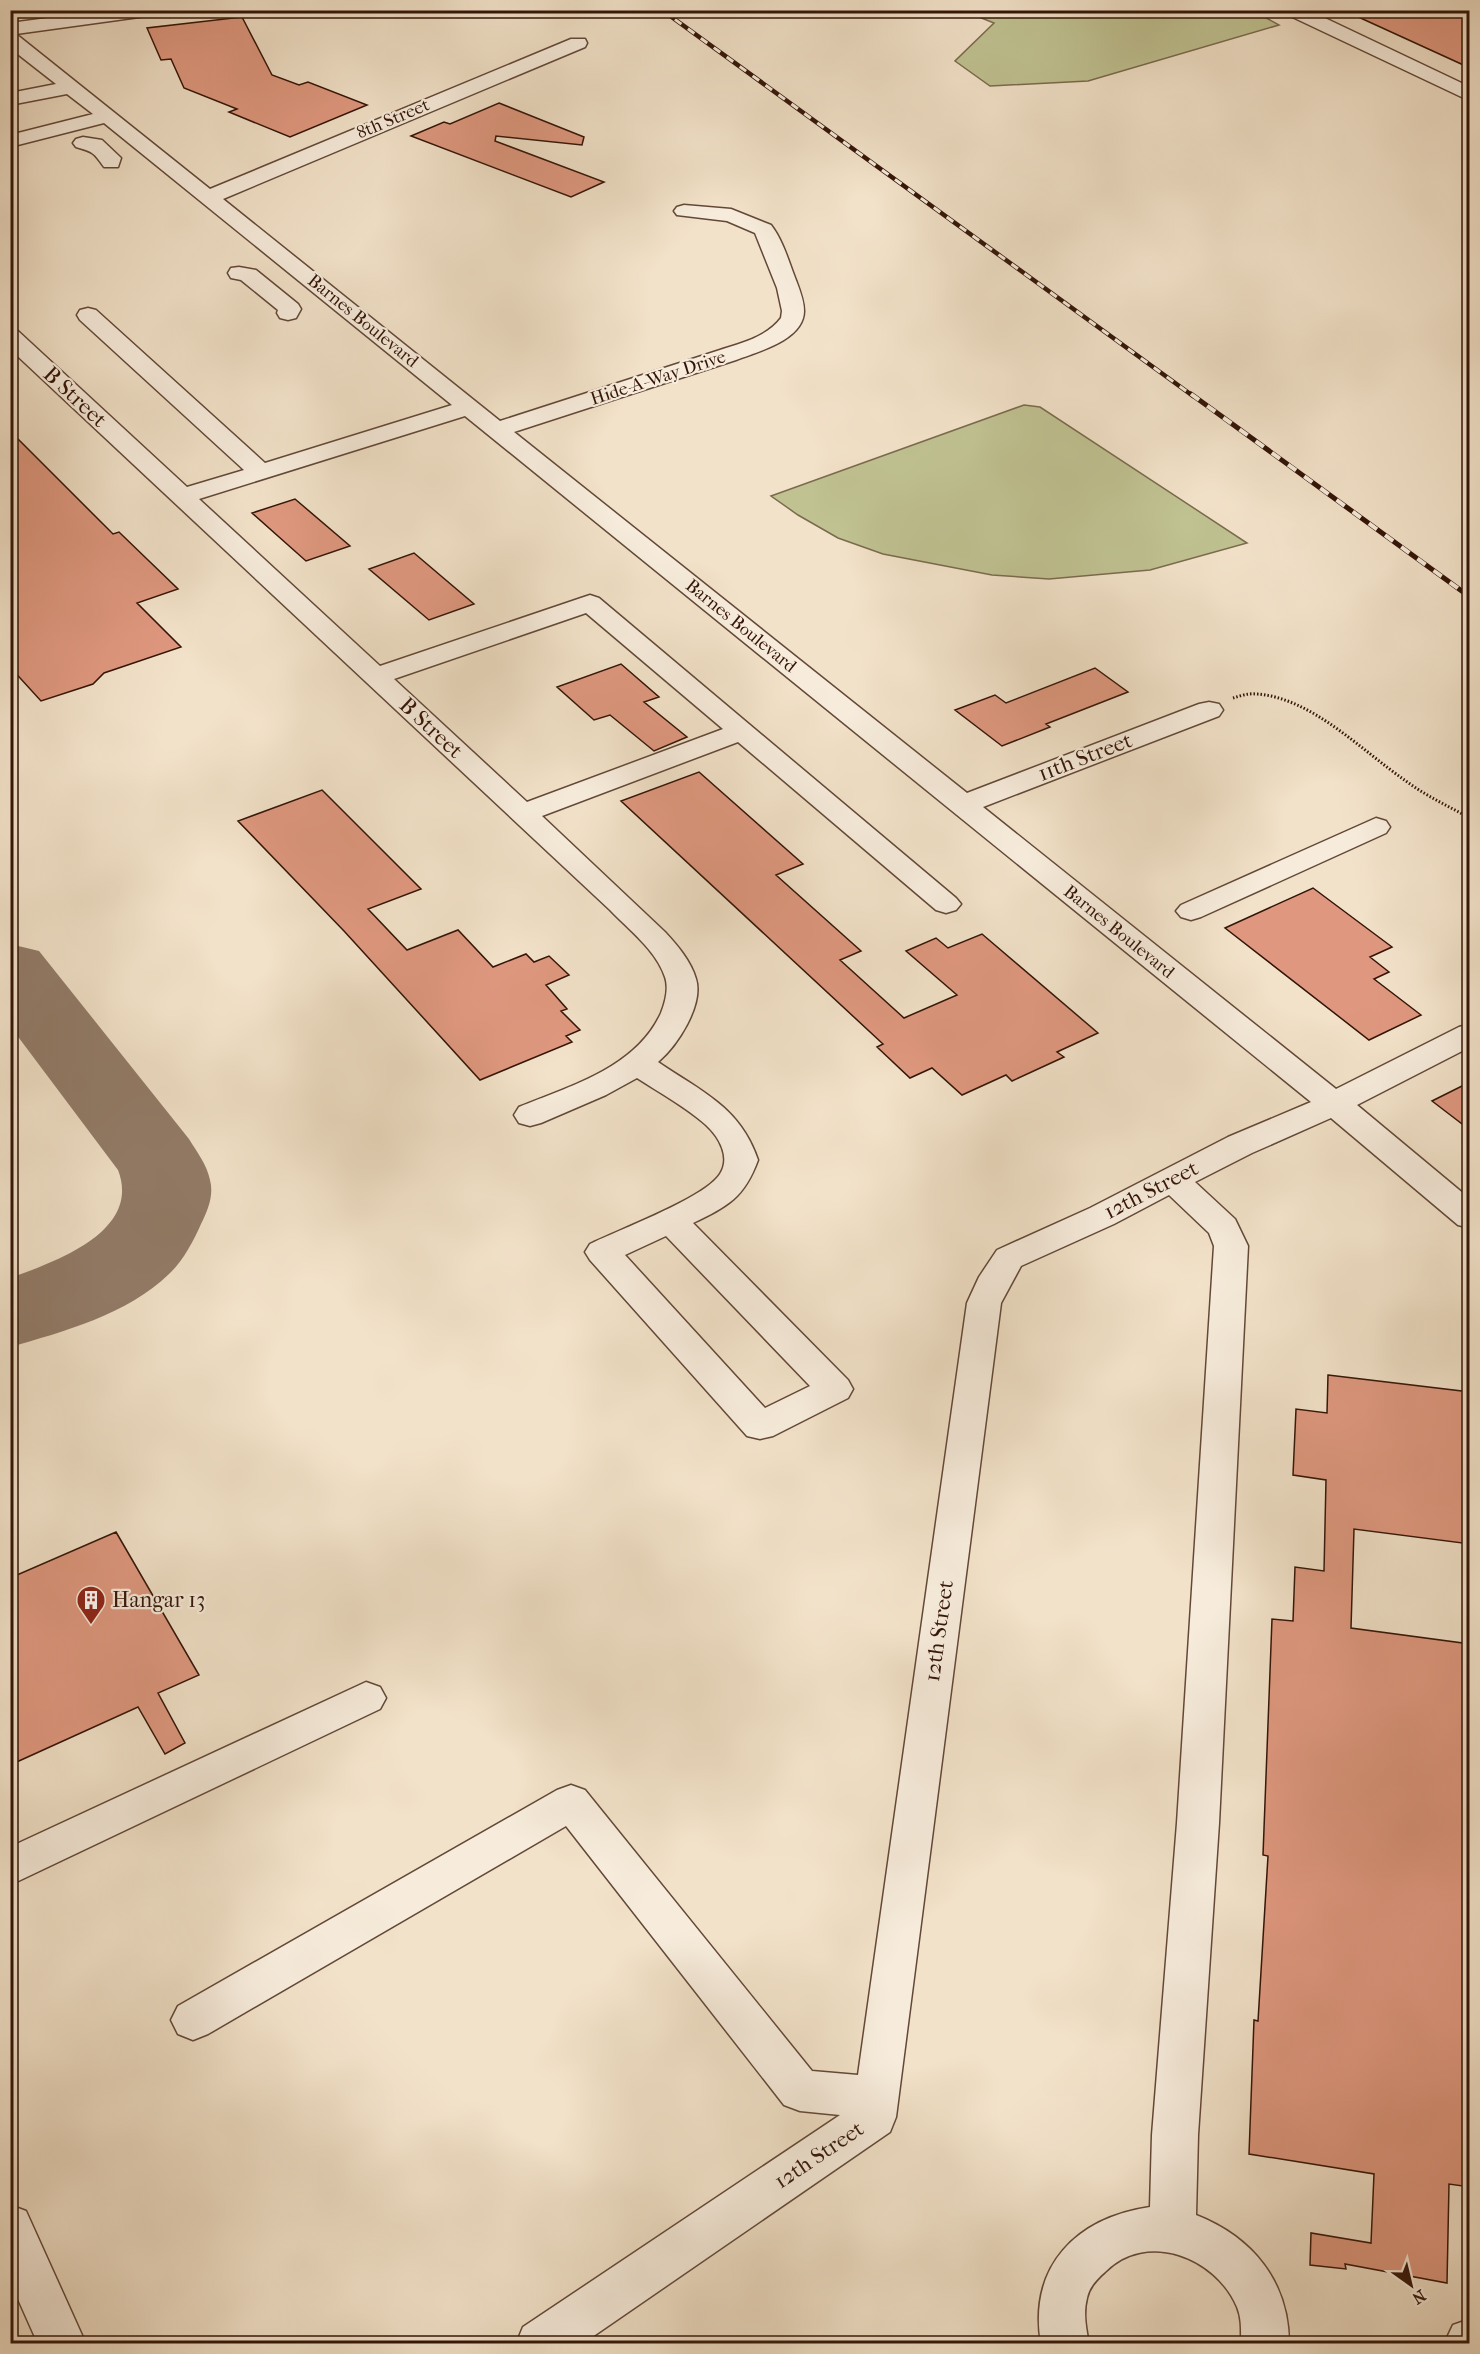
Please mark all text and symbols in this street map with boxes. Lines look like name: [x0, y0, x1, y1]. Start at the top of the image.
street label: 8th Street: [353, 94, 433, 144]
street label: Barnes Boulevard: [303, 270, 423, 372]
street label: Hide-A-Way Drive: [588, 346, 728, 410]
street label: B Street: [38, 361, 112, 433]
street label: Barnes Boulevard: [681, 575, 801, 677]
street label: B Street: [394, 692, 468, 764]
street label: 11th Street: [1034, 727, 1136, 787]
street label: Barnes Boulevard: [1059, 881, 1179, 983]
street label: 12th Street: [1100, 1155, 1203, 1225]
street label: 12th Street: [919, 1578, 959, 1683]
building icon: Hangar 13: [75, 1584, 107, 1626]
place label: Hangar 13: [112, 1587, 205, 1613]
street label: 12th Street: [769, 2116, 869, 2194]
north arrow: [1381, 2255, 1441, 2315]
text: N: [1408, 2286, 1429, 2309]

